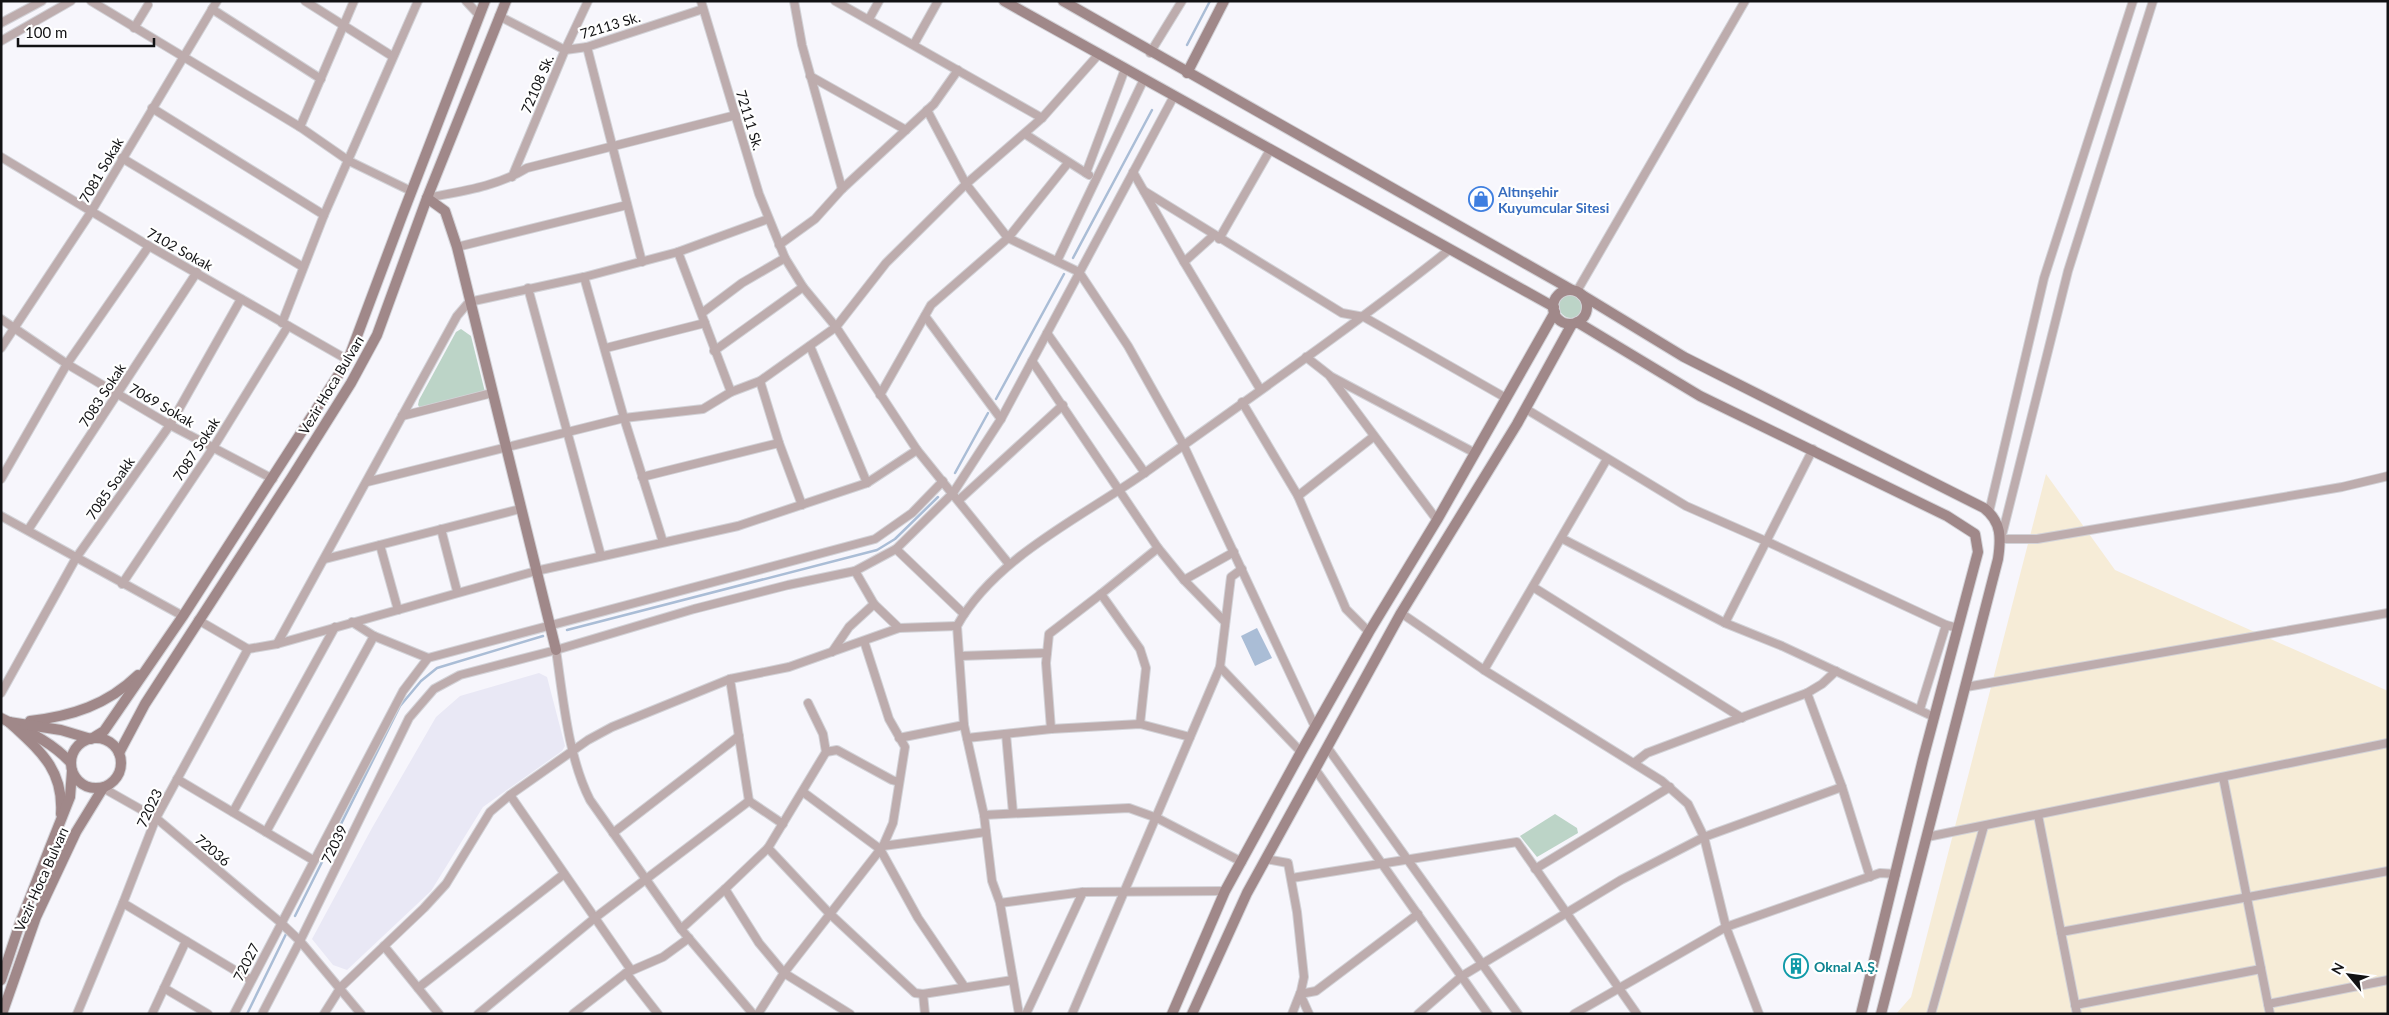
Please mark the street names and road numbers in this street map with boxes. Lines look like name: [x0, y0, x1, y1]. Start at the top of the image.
street label: 72113 Sk.: [578, 8, 642, 42]
street label: 72108 Sk.: [517, 52, 557, 116]
street label: 72111 Sk.: [733, 88, 767, 152]
street label: 7081 Sokak: [75, 133, 127, 206]
street label: 7102 Sokak: [144, 224, 217, 274]
street label: Vezir Hoca Bulvarı: [295, 333, 367, 437]
street label: 7083 Sokak: [75, 359, 129, 430]
street label: 7069 Sokak: [126, 379, 199, 431]
street label: 7087 Sokak: [169, 413, 223, 484]
street label: 7085 Soakk: [82, 453, 138, 523]
street label: 72023: [133, 786, 165, 830]
street label: 72039: [317, 822, 351, 866]
street label: Vezir Hoca Bulvarı: [10, 824, 72, 934]
street label: 72036: [192, 830, 234, 870]
street label: 72027: [229, 940, 263, 984]

